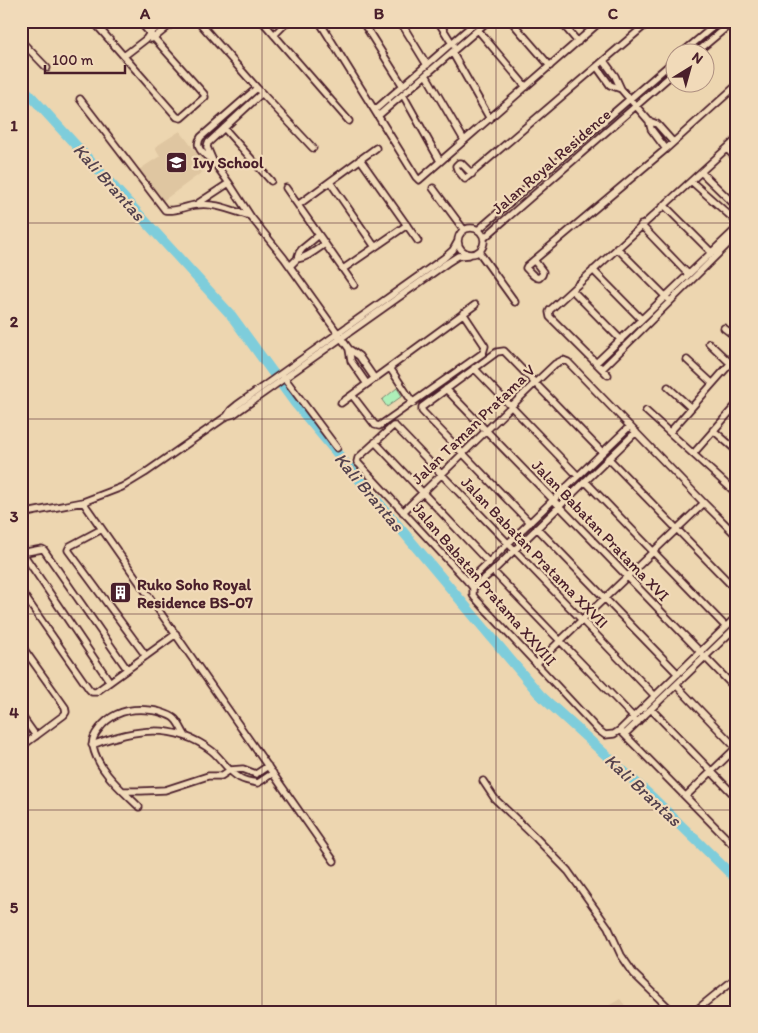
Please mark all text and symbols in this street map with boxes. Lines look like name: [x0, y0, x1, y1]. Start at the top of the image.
text: A: [139, 4, 151, 23]
text: B: [374, 4, 385, 23]
text: C: [608, 4, 619, 23]
scale bar: [45, 42, 125, 74]
north arrow: [666, 42, 716, 92]
text: N: [689, 48, 706, 68]
text: 100 m: [52, 51, 94, 69]
street label: Jalan Royal Residence: [488, 105, 615, 218]
text: 1: [10, 116, 18, 135]
water label: Kali Brantas: [69, 139, 150, 226]
school or university icon: Ivy School: [165, 150, 189, 174]
place label: Ivy School: [193, 153, 264, 173]
text: 2: [10, 312, 19, 331]
street label: Jalan Taman Pratama V: [408, 360, 540, 488]
water label: Kali Brantas: [330, 448, 409, 537]
street label: Jalan Babatan Pratama XVI: [528, 456, 673, 605]
street label: Jalan Babatan Pratama XXVII: [457, 473, 612, 632]
street label: Jalan Babatan Pratama XXVIII: [409, 499, 560, 670]
text: 3: [10, 507, 19, 526]
place label: Ruko Soho Royal Residence BS-07: [137, 575, 253, 612]
building icon: Ruko Soho Royal Residence BS-07: [109, 581, 133, 605]
text: 4: [9, 703, 19, 722]
water label: Kali Brantas: [600, 749, 687, 832]
text: 5: [10, 898, 19, 917]

